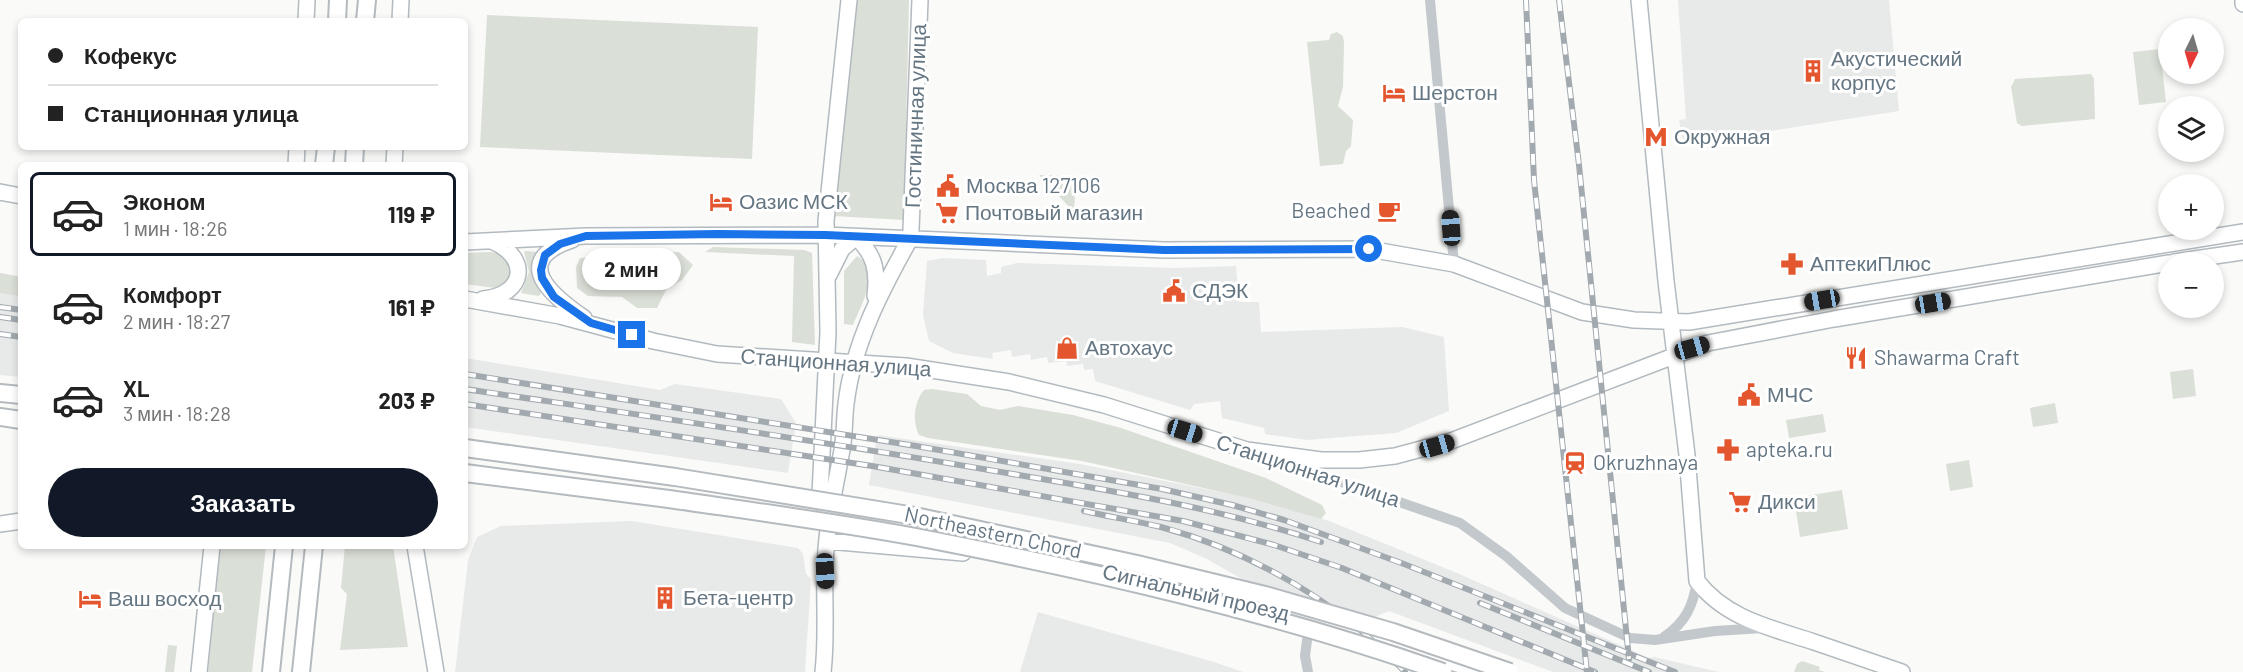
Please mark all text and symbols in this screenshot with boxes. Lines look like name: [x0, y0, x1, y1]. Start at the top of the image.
north arrow: [2158, 18, 2224, 84]
map controls: [2158, 18, 2224, 318]
street label: Гостиничная улица: [899, 23, 930, 208]
text: Кофекус: [84, 42, 177, 68]
place label: Акустический корпус: [1831, 45, 1962, 94]
building icon: Акустический корпус: [1800, 58, 1826, 84]
place label: Шерстон: [1412, 79, 1498, 104]
hotel icon: Шерстон: [1381, 80, 1407, 106]
button: layers: [2158, 96, 2224, 162]
text: Станционная улица: [84, 100, 298, 126]
place label: Окружная: [1674, 123, 1770, 148]
metro station icon: Окружная: [1643, 124, 1669, 150]
place label: Москва 127106: [966, 172, 1101, 197]
public building icon: Москва 127106: [935, 173, 961, 199]
button: +: [2158, 174, 2224, 240]
icon: car: [51, 187, 105, 241]
text: Эконом: [123, 188, 206, 214]
place label: Оазис МСК: [739, 188, 848, 213]
hotel icon: Оазис МСК: [708, 189, 734, 215]
place label: Beached: [1291, 197, 1371, 222]
cafe icon: Beached: [1376, 198, 1402, 224]
place label: Почтовый магазин: [965, 199, 1143, 224]
supermarket icon: Почтовый магазин: [934, 200, 960, 226]
text: 119 ₽: [388, 201, 435, 227]
car: [1441, 209, 1461, 247]
text: 1 мин · 18:26: [123, 216, 227, 240]
route start: [1355, 235, 1382, 262]
callout: 2 мин: [582, 248, 682, 290]
place label: АптекиПлюс: [1810, 250, 1931, 275]
pharmacy icon: АптекиПлюс: [1779, 251, 1805, 277]
button: −: [2158, 252, 2224, 318]
text: 2 мин: [604, 257, 659, 281]
place label: СДЭК: [1192, 277, 1249, 302]
public building icon: СДЭК: [1161, 278, 1187, 304]
icon: car: [51, 280, 105, 334]
text: Комфорт: [123, 281, 222, 307]
car: [1803, 288, 1841, 312]
car: [1914, 291, 1952, 315]
text: 161 ₽: [388, 294, 435, 320]
text: 2 мин · 18:27: [123, 309, 230, 333]
route end: [618, 321, 645, 348]
place label: Автохаус: [1085, 334, 1173, 359]
car: [1672, 334, 1712, 362]
shop icon: Автохаус: [1054, 335, 1080, 361]
street label: Станционная улица: [740, 342, 933, 381]
place label: Shawarma Craft: [1874, 344, 2020, 369]
restaurant icon: Shawarma Craft: [1843, 345, 1869, 371]
icon: car: [51, 373, 105, 427]
text: XL: [123, 375, 149, 401]
place label: МЧС: [1767, 381, 1813, 406]
public building icon: МЧС: [1736, 382, 1762, 408]
text: 203 ₽: [378, 387, 435, 413]
text: 3 мин · 18:28: [123, 401, 231, 425]
car: [1165, 417, 1205, 445]
street label: Станционная улица: [1214, 428, 1404, 511]
car: [1417, 432, 1457, 460]
place label: apteka.ru: [1746, 436, 1833, 461]
pharmacy icon: apteka.ru: [1715, 437, 1741, 463]
place label: Okruzhnaya: [1593, 449, 1698, 474]
station icon: Okruzhnaya: [1562, 450, 1588, 476]
button: Заказать: [48, 468, 438, 537]
place label: Дикси: [1758, 488, 1816, 513]
supermarket icon: Дикси: [1727, 489, 1753, 515]
street label: Northeastern Chord: [903, 501, 1084, 563]
car: [815, 553, 835, 589]
street label: Сигнальный проезд: [1100, 558, 1292, 625]
place label: Бета-центр: [683, 584, 793, 609]
place label: Ваш восход: [108, 585, 222, 610]
building icon: Бета-центр: [652, 585, 678, 611]
hotel icon: Ваш восход: [77, 586, 103, 612]

